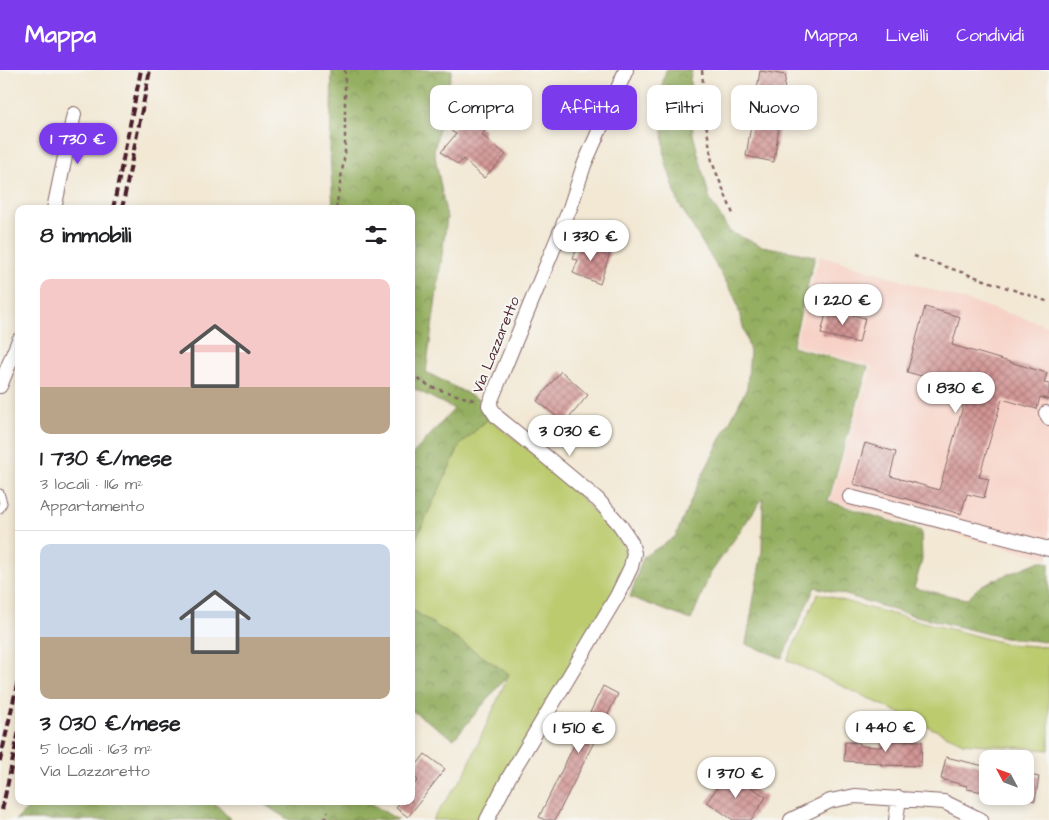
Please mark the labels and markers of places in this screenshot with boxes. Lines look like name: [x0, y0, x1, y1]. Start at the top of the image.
pin: 1 730 €: [32, 122, 124, 165]
pin: 1 330 €: [545, 220, 637, 262]
pin: 1 220 €: [797, 284, 889, 326]
pin: 1 830 €: [910, 372, 1002, 414]
pin: 3 030 €: [524, 414, 616, 457]
pin: 1 440 €: [840, 710, 932, 753]
pin: 1 510 €: [533, 712, 625, 754]
pin: 1 370 €: [690, 756, 782, 799]

